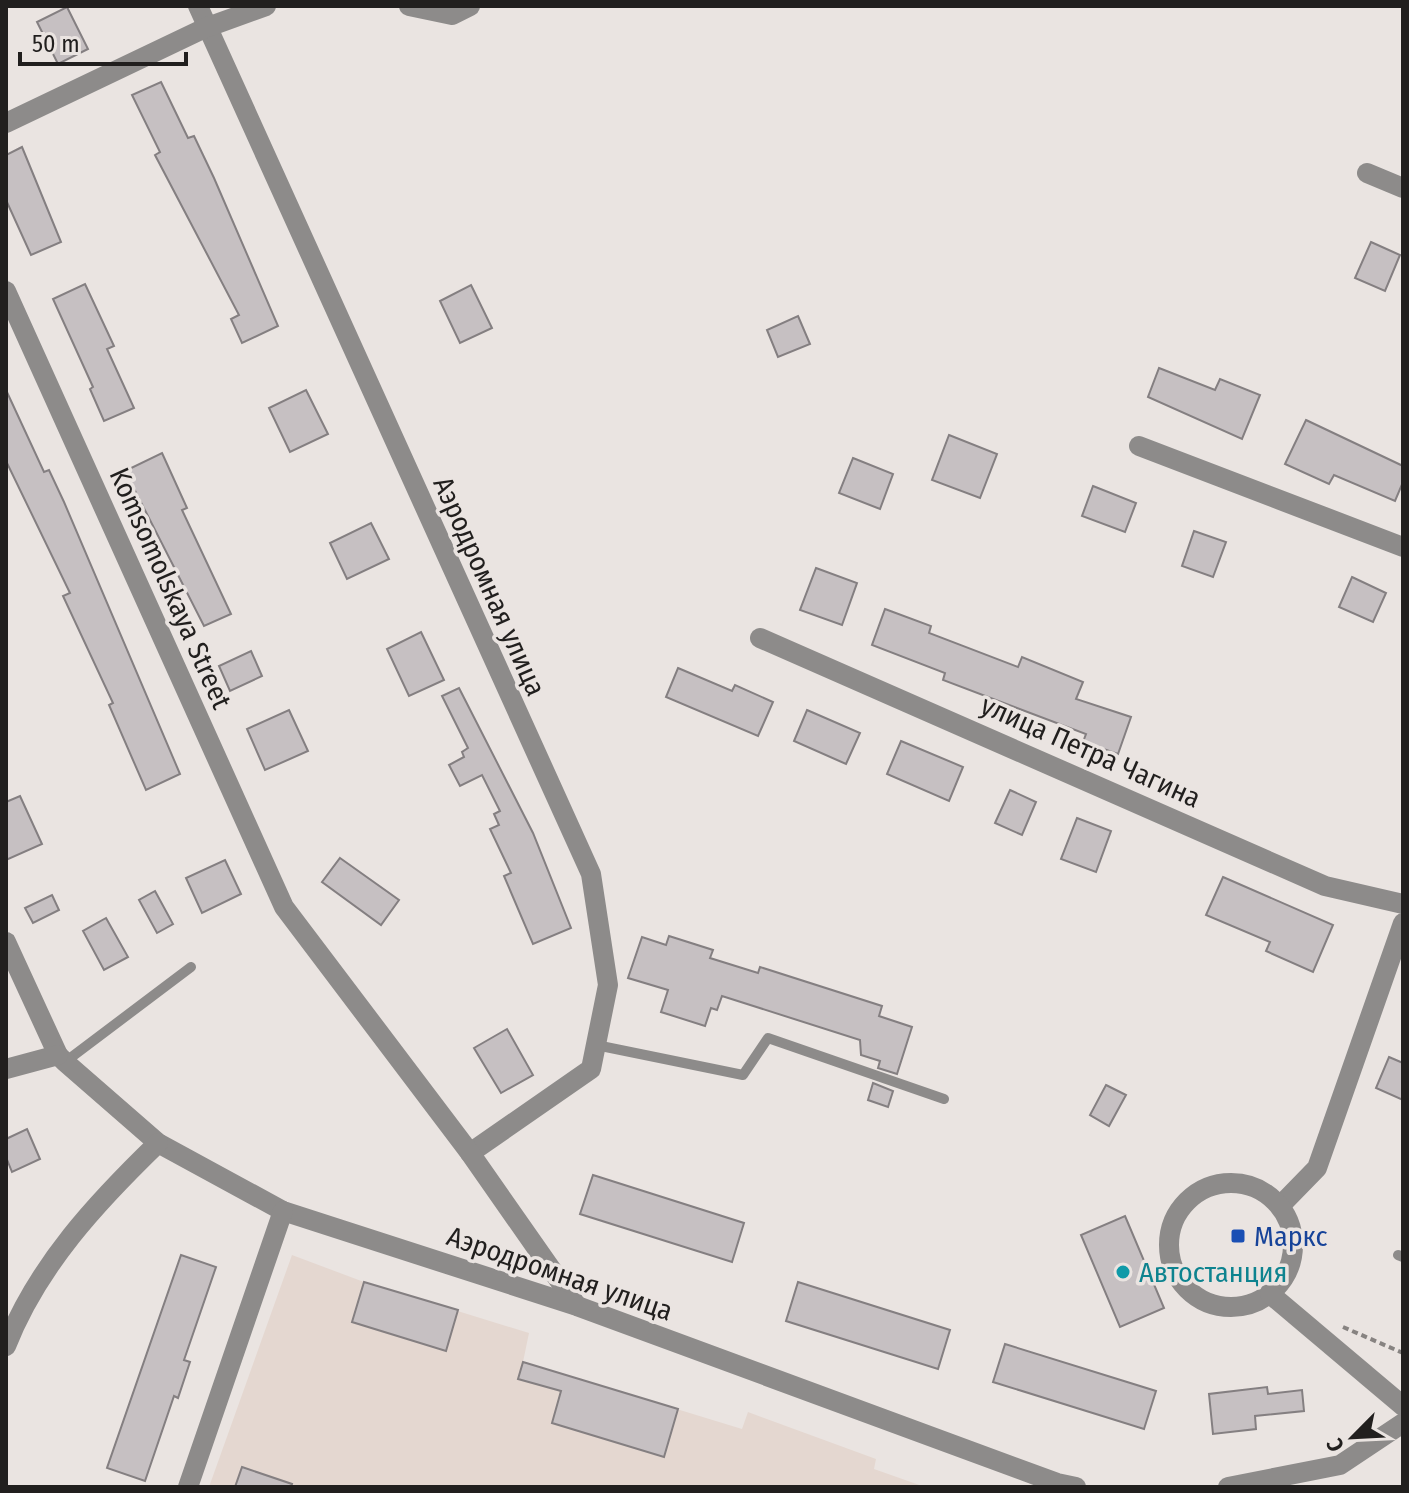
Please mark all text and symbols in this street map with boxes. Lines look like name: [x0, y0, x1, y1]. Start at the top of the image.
scale bar: [20, 16, 186, 66]
text: 50 m: [32, 30, 80, 58]
street label: Komsomolskaya Street: [103, 463, 239, 715]
street label: Аэродромная улица: [426, 472, 553, 701]
street label: улица Петра Чагина: [976, 688, 1206, 815]
street label: Аэродромная улица: [443, 1219, 677, 1328]
place label: Маркс: [1254, 1220, 1327, 1253]
marker: Маркс: [1229, 1227, 1247, 1245]
place label: Автостанция: [1139, 1256, 1287, 1289]
marker: Автостанция: [1114, 1263, 1132, 1281]
north arrow: [1313, 1397, 1393, 1477]
text: С: [1320, 1434, 1350, 1456]

